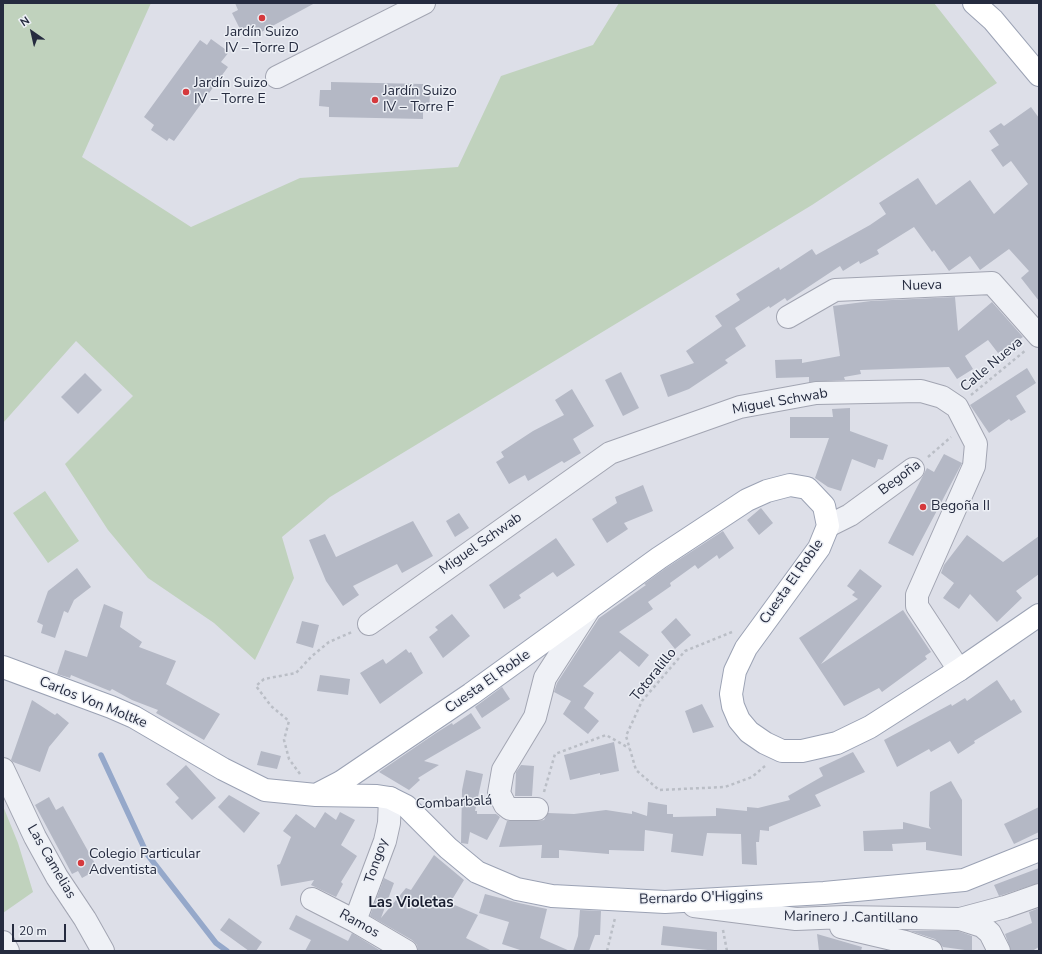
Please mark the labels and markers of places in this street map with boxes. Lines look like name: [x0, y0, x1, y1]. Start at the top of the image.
marker: Jardín Suizo IV – Torre D: [257, 13, 267, 23]
place label: Jardín Suizo IV – Torre D: [225, 25, 299, 58]
place label: Jardín Suizo IV – Torre E: [194, 76, 268, 108]
place label: Jardín Suizo IV – Torre F: [383, 84, 457, 116]
marker: Jardín Suizo IV – Torre E: [181, 87, 191, 97]
marker: Jardín Suizo IV – Torre F: [370, 95, 380, 105]
place label: Begoña II: [931, 499, 990, 515]
marker: Begoña II: [918, 502, 928, 512]
place label: Colegio Particular Adventista: [89, 847, 200, 880]
marker: Colegio Particular Adventista: [76, 858, 86, 868]

